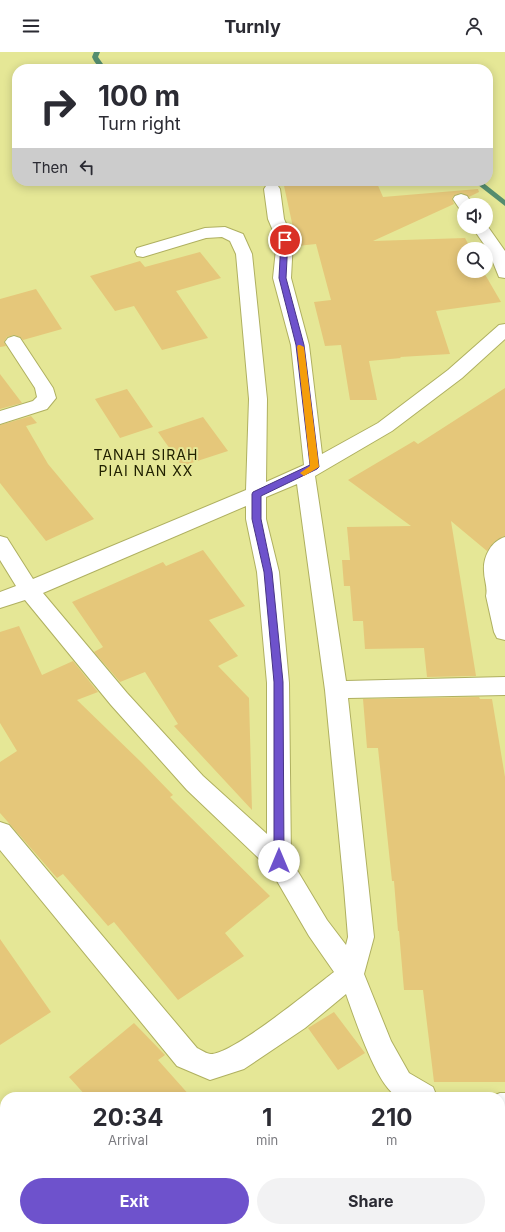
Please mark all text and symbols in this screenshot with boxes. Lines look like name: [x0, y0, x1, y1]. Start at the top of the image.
icon: menu: [20, 15, 42, 37]
icon: person: [463, 15, 485, 37]
text: Turnly: [224, 16, 281, 37]
text: 100 m: [98, 79, 180, 113]
icon: right: [32, 80, 84, 132]
text: Turn right: [98, 113, 181, 134]
icon: left: [76, 156, 98, 178]
text: Then: [32, 158, 68, 177]
map controls: [457, 198, 493, 278]
button: sound: [457, 198, 493, 234]
pin: [268, 223, 302, 257]
icon: arrive: [274, 229, 296, 251]
button: search: [457, 242, 493, 278]
district label: TANAH SIRAH PIAI NAN XX: [94, 446, 198, 479]
position arrow: [258, 840, 300, 882]
text: 20:34: [93, 1103, 164, 1132]
text: 1: [262, 1103, 272, 1132]
text: 210: [371, 1103, 412, 1132]
text: Arrival: [108, 1132, 148, 1148]
text: min: [256, 1132, 278, 1148]
text: m: [386, 1132, 397, 1148]
button: Exit: [20, 1178, 249, 1224]
button: Share: [257, 1178, 485, 1224]

